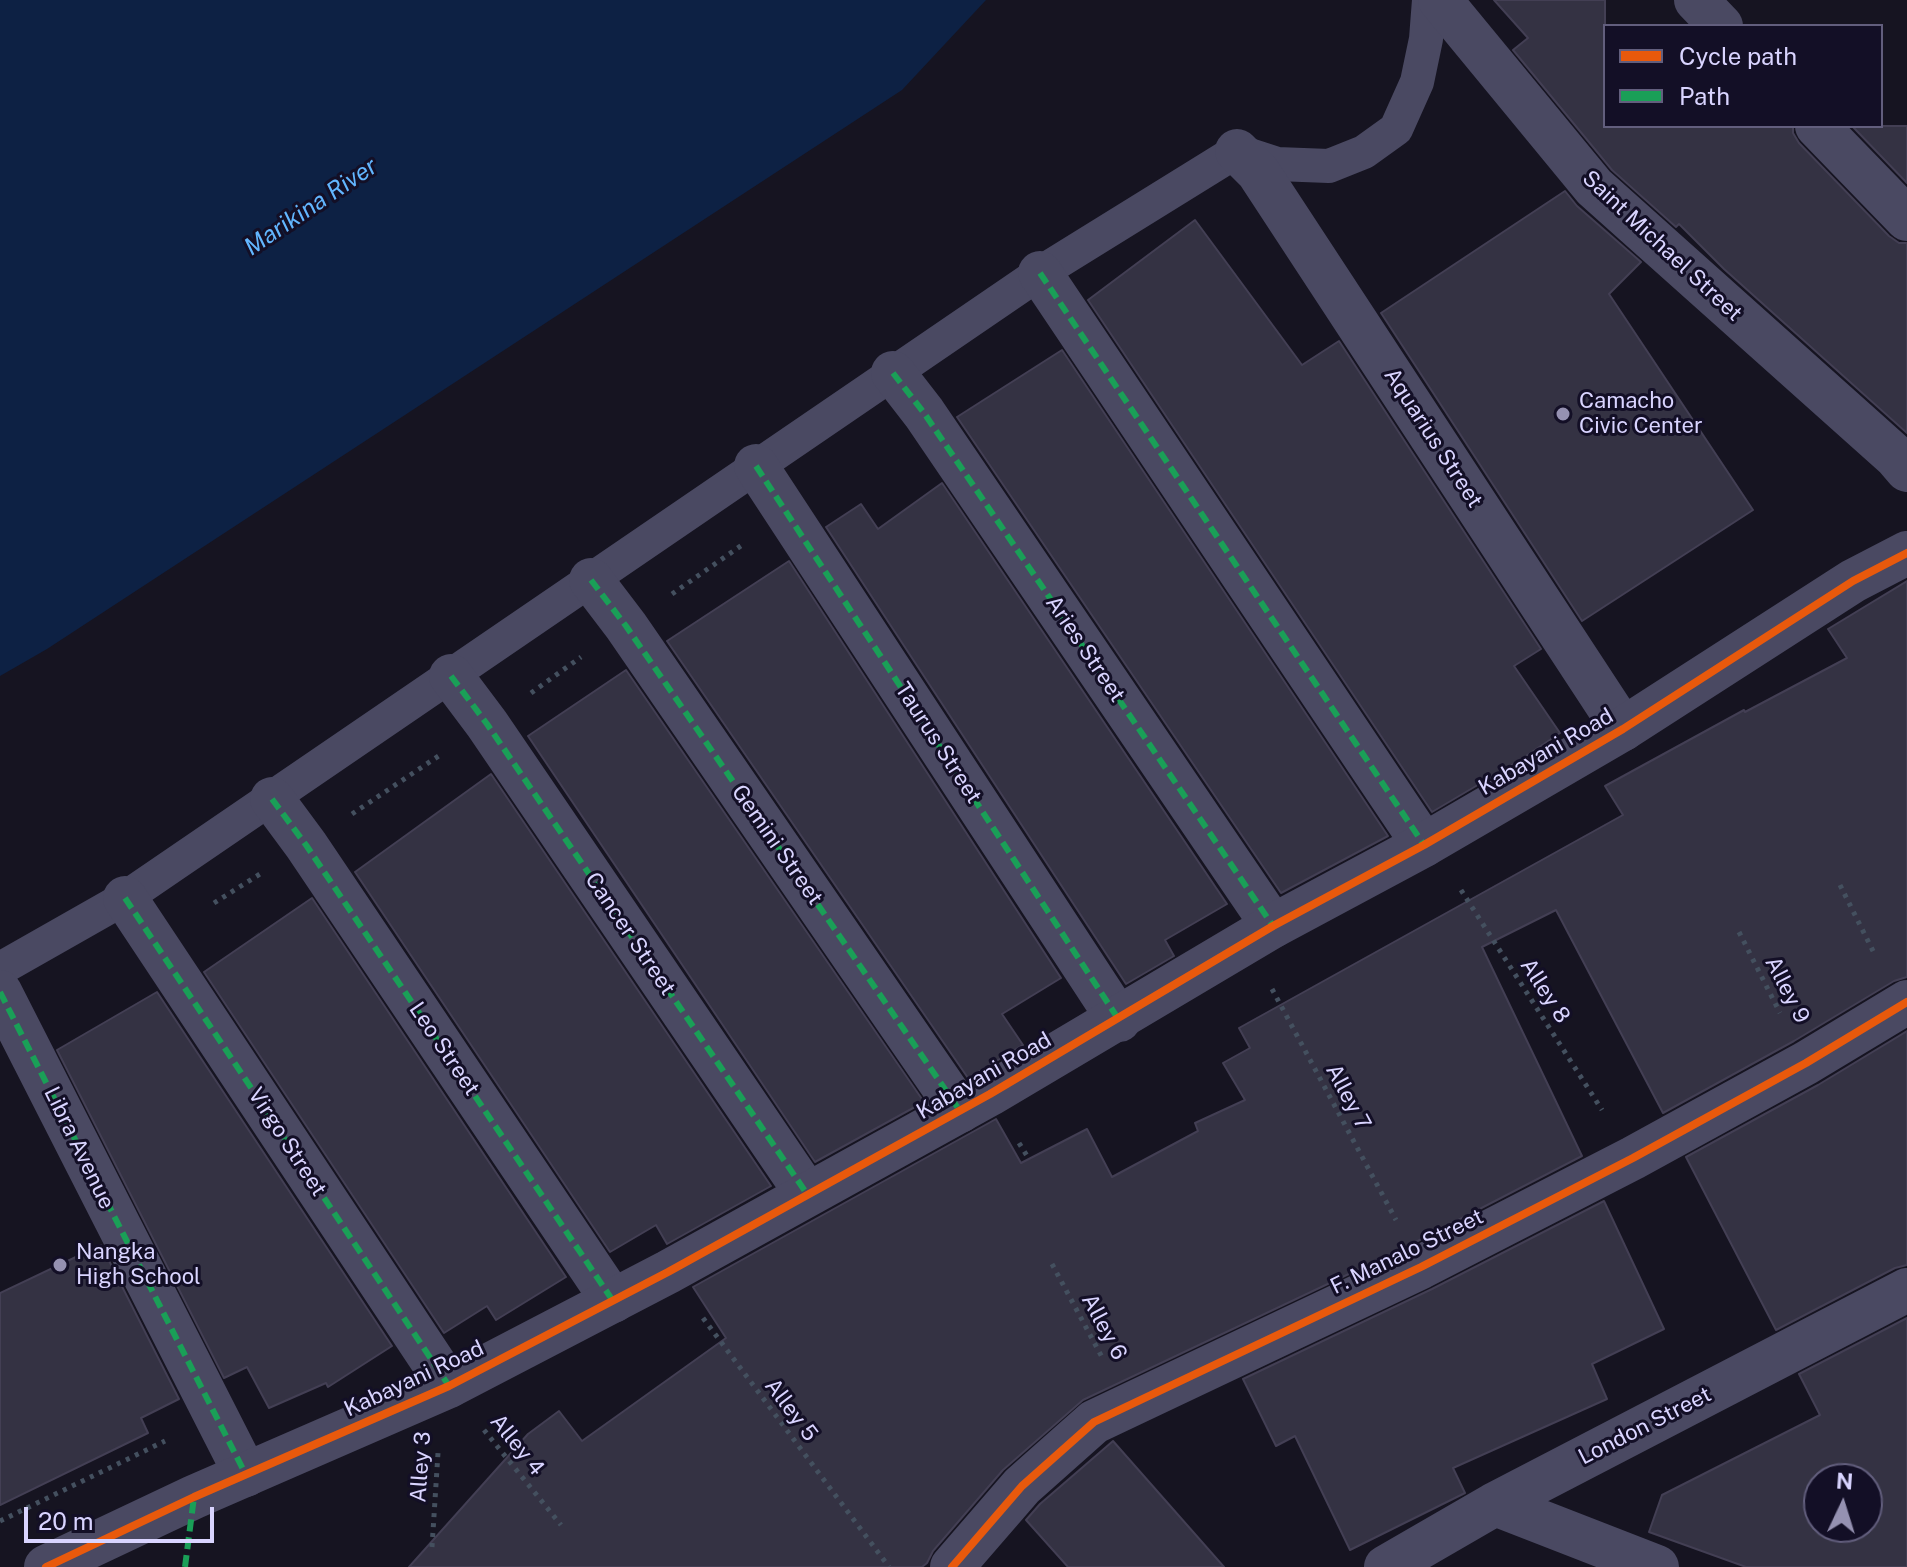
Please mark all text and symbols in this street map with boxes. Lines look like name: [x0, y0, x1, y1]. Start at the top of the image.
legend: [1603, 24, 1883, 128]
text: Cycle path: [1679, 42, 1797, 70]
text: Path: [1679, 82, 1730, 110]
water label: Marikina River: [239, 152, 383, 262]
street label: Saint Michael Street: [1577, 165, 1747, 327]
street label: Aquarius Street: [1378, 363, 1488, 513]
place label: Camacho Civic Center: [1579, 388, 1703, 440]
marker: Camacho Civic Center: [1554, 405, 1572, 423]
street label: Aries Street: [1040, 591, 1130, 707]
street label: Taurus Street: [889, 678, 987, 808]
street label: Kabayani Road: [1474, 703, 1618, 801]
street label: Gemini Street: [726, 780, 828, 910]
street label: Cancer Street: [579, 868, 681, 1000]
street label: Alley 9: [1759, 952, 1815, 1028]
street label: Alley 8: [1514, 954, 1576, 1028]
street label: Leo Street: [403, 997, 485, 1101]
street label: Kabayani Road: [912, 1027, 1056, 1125]
street label: Alley 7: [1320, 1060, 1376, 1134]
street label: Libra Avenue: [38, 1083, 120, 1213]
street label: Virgo Street: [242, 1083, 332, 1201]
street label: F. Manalo Street: [1326, 1204, 1488, 1300]
place label: Nangka High School: [76, 1239, 201, 1290]
marker: Nangka High School: [51, 1256, 69, 1274]
street label: Alley 6: [1076, 1289, 1132, 1365]
street label: Kabayani Road: [340, 1335, 488, 1423]
street label: Alley 5: [759, 1373, 823, 1447]
street label: London Street: [1574, 1381, 1716, 1471]
street label: Alley 4: [484, 1409, 550, 1481]
street label: Alley 3: [405, 1430, 437, 1504]
north arrow: [1803, 1463, 1883, 1543]
text: N: [1835, 1467, 1854, 1495]
scale bar: [28, 1491, 218, 1541]
text: 20 m: [38, 1507, 94, 1535]

